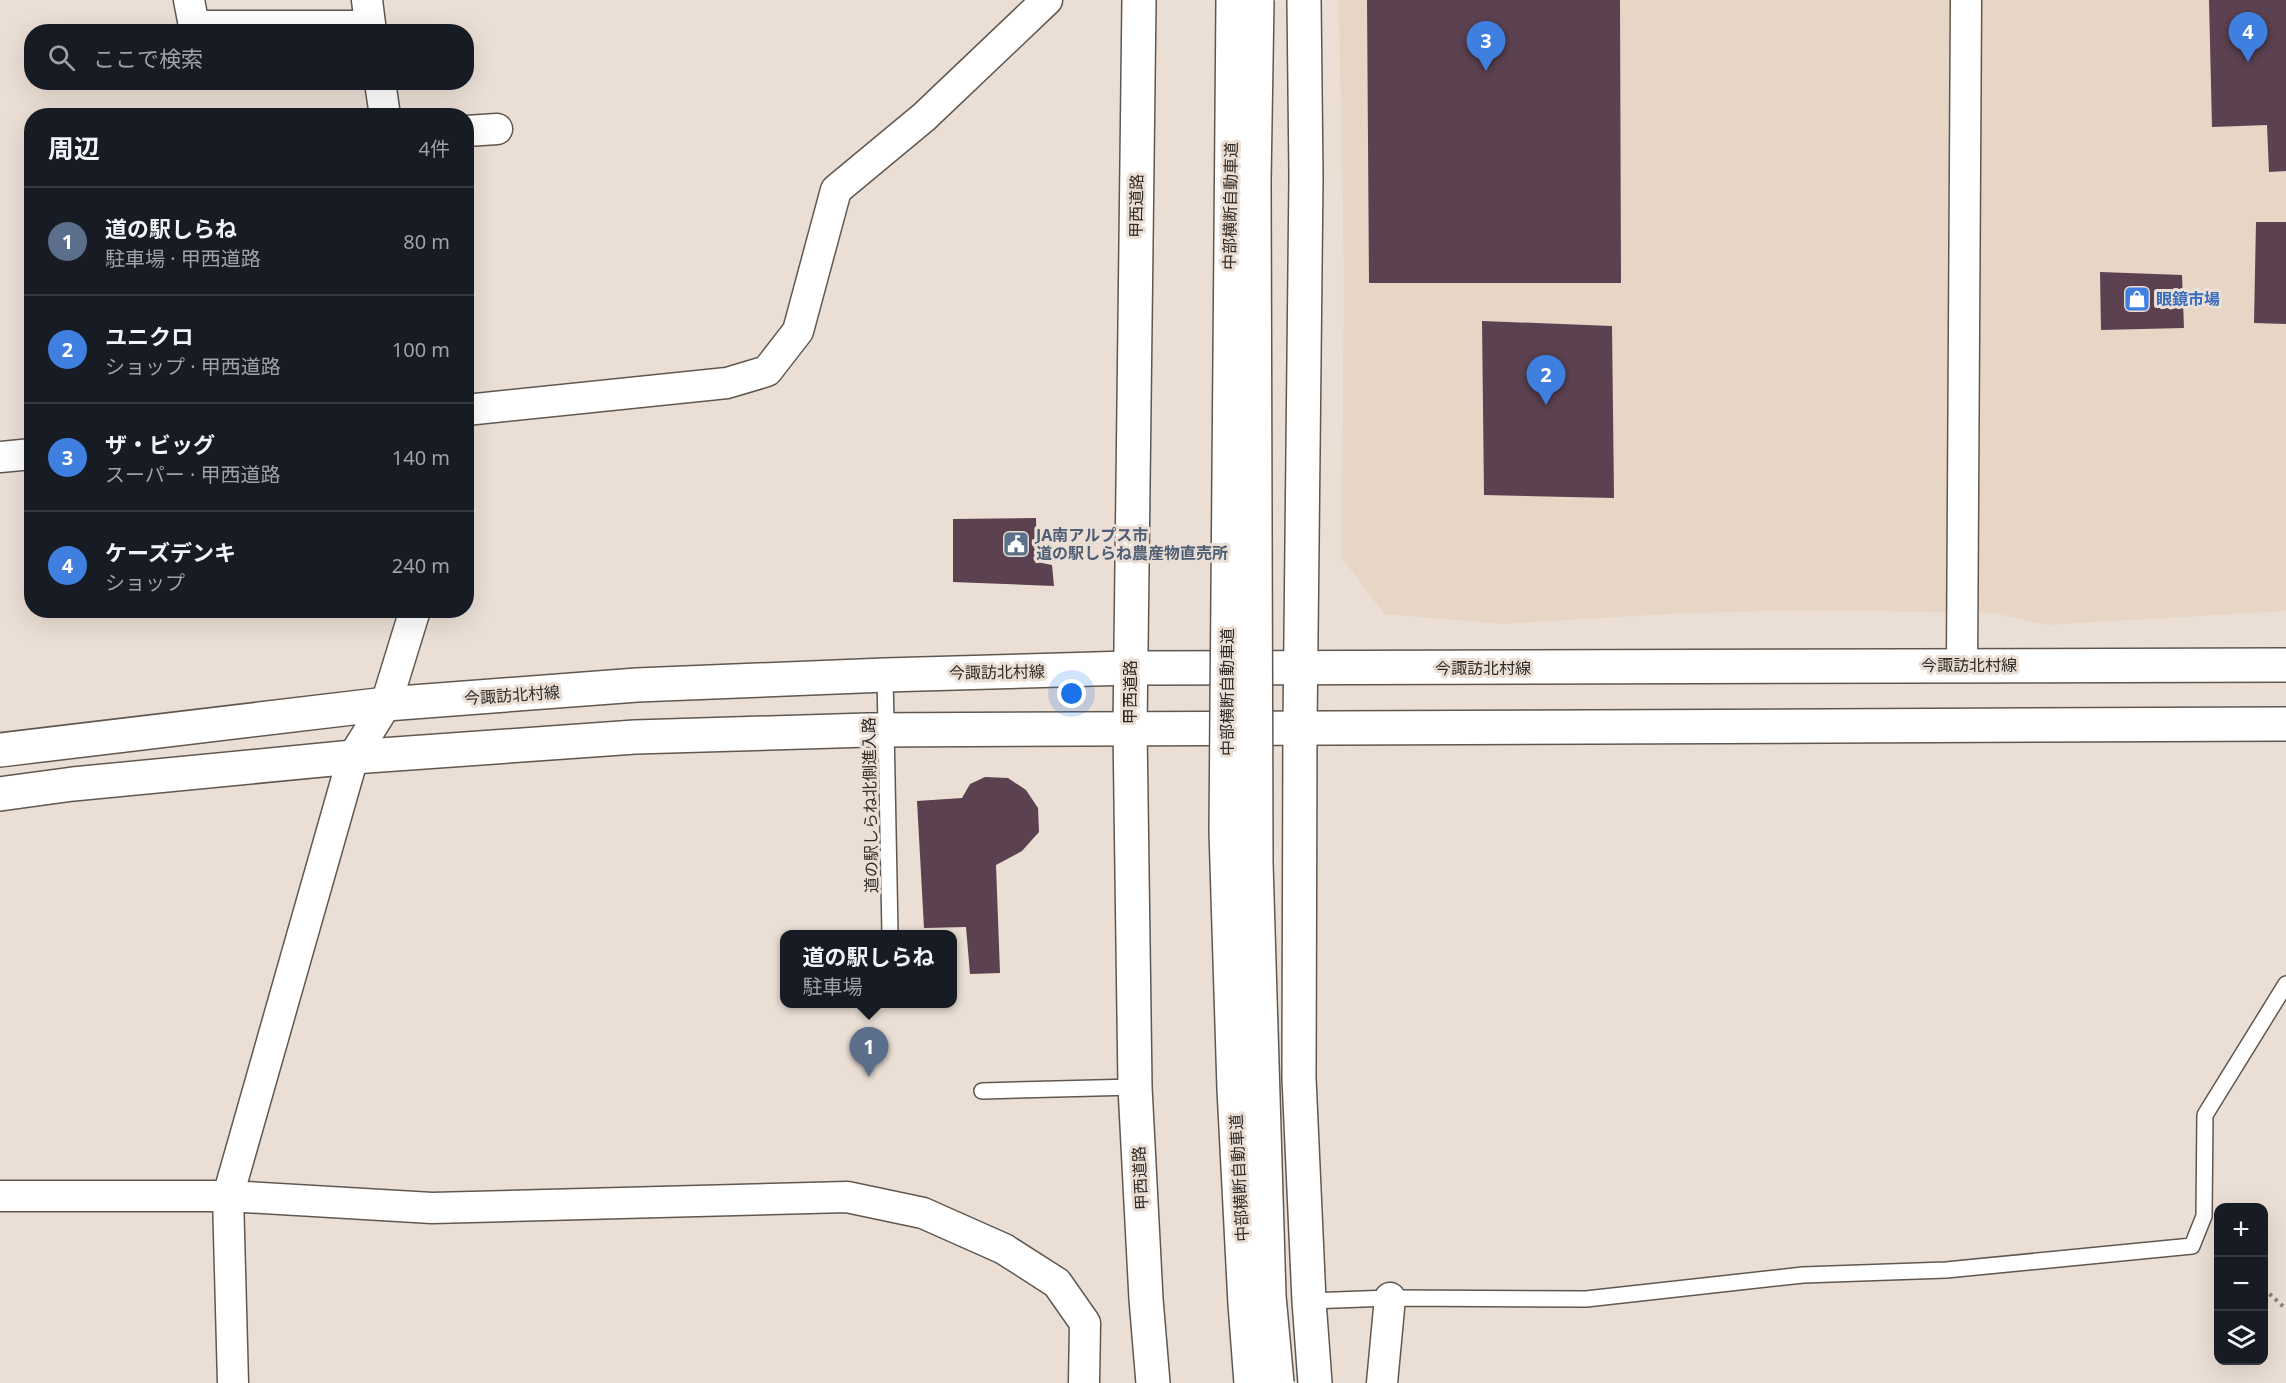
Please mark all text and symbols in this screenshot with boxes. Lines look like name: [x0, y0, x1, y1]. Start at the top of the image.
pin: 4: [2228, 13, 2268, 62]
pin: 3: [1466, 22, 1506, 71]
search box: [24, 24, 474, 90]
icon: search: [45, 41, 78, 74]
text: ここで検索: [93, 43, 203, 73]
text: 周辺: [48, 130, 100, 166]
text: 4件: [419, 135, 450, 162]
street label: 中部横断自動車道: [1218, 142, 1242, 270]
street label: 甲西道路: [1124, 174, 1148, 238]
text: 道の駅しらね: [105, 213, 237, 243]
text: 1: [62, 228, 73, 255]
text: 80 m: [403, 228, 450, 255]
text: 駐車場 · 甲西道路: [105, 245, 261, 272]
shop icon: 眼鏡市場: [2122, 284, 2152, 314]
place label: 眼鏡市場: [2156, 288, 2220, 310]
text: ユニクロ: [105, 321, 193, 351]
text: 2: [62, 336, 73, 363]
text: 100 m: [392, 336, 450, 363]
text: ショップ · 甲西道路: [105, 353, 281, 380]
pin: 2: [1526, 356, 1566, 405]
text: ザ・ビッグ: [105, 429, 215, 459]
text: 3: [62, 444, 73, 471]
text: 140 m: [392, 444, 450, 471]
text: スーパー · 甲西道路: [105, 461, 281, 488]
place label: JA南アルプス市 道の駅しらね農産物直売所: [1034, 524, 1228, 564]
public building icon: JA南アルプス市 道の駅しらね農産物直売所: [1001, 529, 1031, 559]
text: ケーズデンキ: [105, 537, 236, 567]
text: 4: [62, 552, 73, 579]
text: 240 m: [392, 552, 450, 579]
text: ショップ: [105, 569, 185, 596]
street label: 中部横断自動車道: [1216, 628, 1238, 756]
street label: 今諏訪北村線: [1921, 654, 2017, 676]
street label: 今諏訪北村線: [1435, 657, 1531, 679]
street label: 今諏訪北村線: [949, 660, 1045, 684]
street label: 甲西道路: [1119, 660, 1141, 724]
your location: [1057, 679, 1086, 708]
street label: 今諏訪北村線: [463, 681, 561, 709]
street label: 道の駅しらね北側進入路: [857, 717, 883, 893]
popup: [780, 930, 957, 1008]
text: 道の駅しらね: [802, 941, 935, 971]
text: 駐車場: [802, 973, 862, 1000]
pin: 1: [850, 1028, 888, 1077]
street label: 中部横断自動車道: [1225, 1114, 1253, 1242]
street label: 甲西道路: [1127, 1145, 1153, 1211]
map controls: [2214, 1203, 2268, 1365]
button: +: [2214, 1203, 2268, 1257]
button: −: [2214, 1257, 2268, 1311]
button: layers: [2214, 1311, 2268, 1365]

